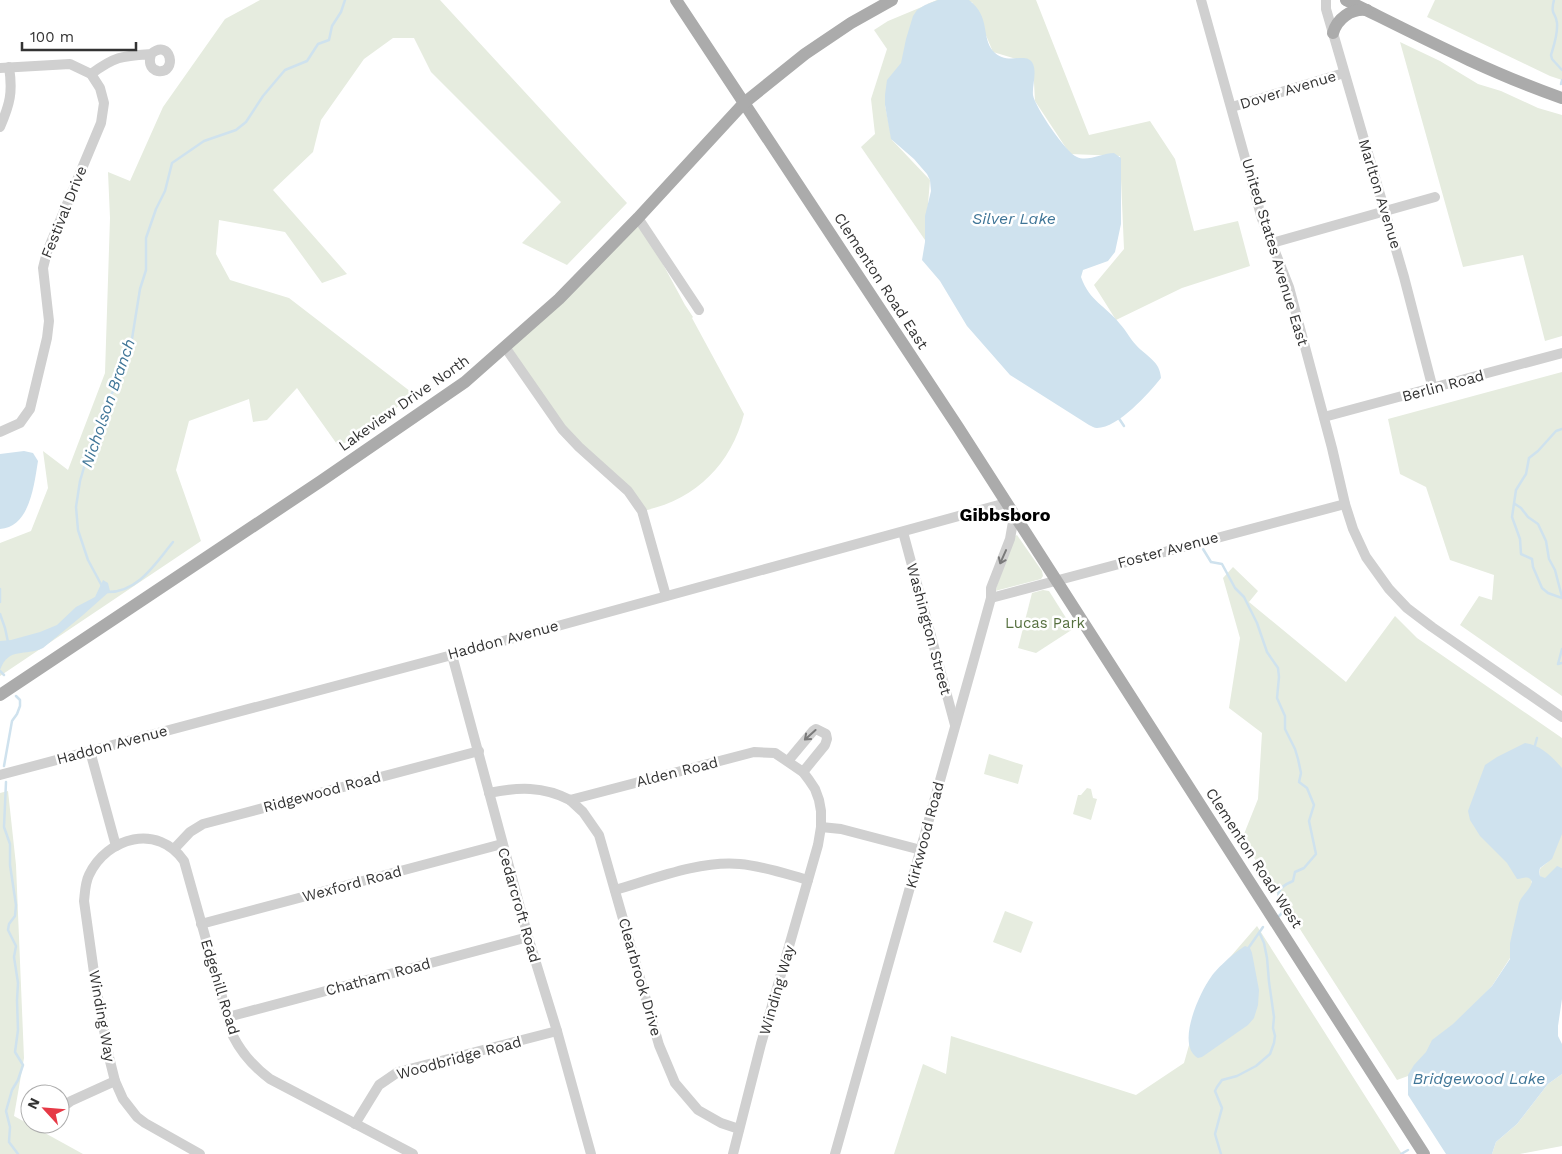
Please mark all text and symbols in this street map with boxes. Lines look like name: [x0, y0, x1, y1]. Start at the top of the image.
scale bar: [22, 20, 136, 52]
text: 100 m: [30, 28, 74, 46]
street label: Dover Avenue: [1238, 67, 1338, 113]
street label: Marlton Avenue: [1355, 137, 1405, 251]
street label: United States Avenue East: [1238, 156, 1312, 349]
street label: Festival Drive: [37, 163, 91, 261]
street label: Clementon Road East: [830, 209, 932, 353]
water label: Silver Lake: [972, 209, 1056, 228]
water label: Nicholson Branch: [77, 336, 139, 470]
street label: Lakeview Drive North: [335, 351, 473, 455]
street label: Berlin Road: [1400, 366, 1486, 406]
district label: Gibbsboro: [960, 504, 1051, 525]
street label: Foster Avenue: [1116, 528, 1220, 572]
one-way arrow: [997, 549, 1007, 564]
street label: Washington Street: [903, 561, 955, 697]
park label: Lucas Park: [1005, 614, 1086, 632]
street label: Haddon Avenue: [446, 617, 560, 663]
street label: Haddon Avenue: [55, 722, 169, 768]
one-way arrow: [803, 729, 816, 741]
street label: Alden Road: [634, 753, 720, 791]
street label: Ridgewood Road: [261, 768, 383, 816]
street label: Kirkwood Road: [902, 780, 948, 890]
street label: Clementon Road West: [1202, 785, 1306, 932]
street label: Cedarcroft Road: [494, 845, 544, 965]
street label: Wexford Road: [300, 862, 404, 906]
street label: Clearbrook Drive: [615, 916, 665, 1038]
street label: Edgehill Road: [197, 937, 243, 1037]
street label: Winding Way: [756, 943, 799, 1037]
street label: Chatham Road: [324, 954, 432, 1000]
street label: Winding Way: [85, 969, 119, 1063]
street label: Woodbridge Road: [395, 1033, 523, 1083]
water label: Bridgewood Lake: [1413, 1069, 1545, 1088]
north arrow: [20, 1084, 70, 1134]
text: N: [24, 1095, 43, 1111]

